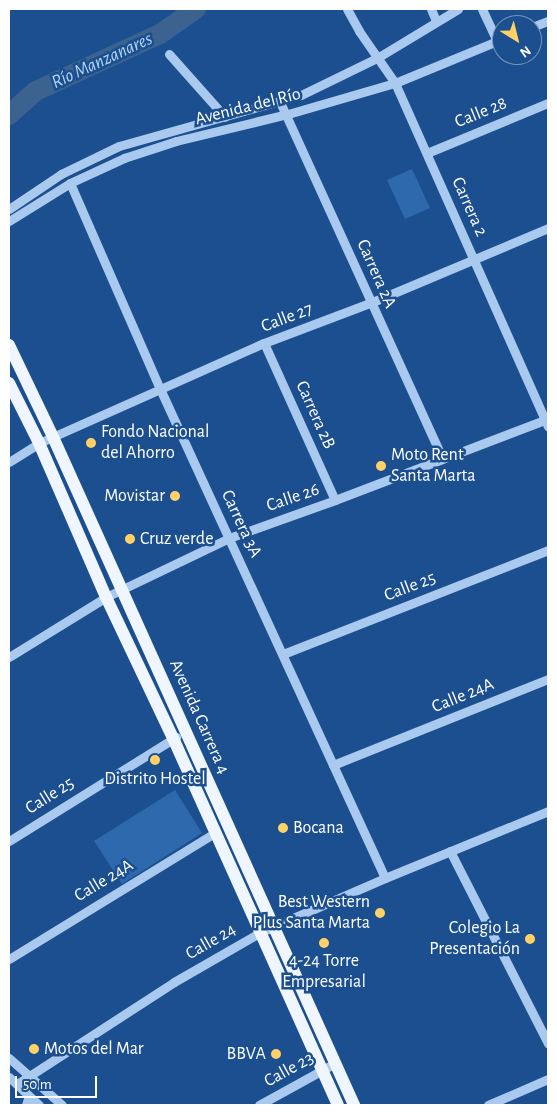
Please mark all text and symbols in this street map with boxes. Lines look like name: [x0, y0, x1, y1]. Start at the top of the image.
north arrow: [492, 15, 542, 65]
water label: Río Manzanares: [48, 28, 156, 94]
text: N: [517, 43, 533, 60]
street label: Avenida del Río: [193, 83, 303, 131]
street label: Calle 28: [452, 93, 510, 133]
street label: Carrera 2: [446, 174, 492, 240]
street label: Carrera 2A: [351, 236, 401, 312]
street label: Calle 27: [258, 298, 316, 338]
street label: Carrera 2B: [290, 378, 340, 452]
place label: Fondo Nacional del Ahorro: [101, 422, 209, 464]
marker: Fondo Nacional del Ahorro: [85, 437, 97, 449]
place label: Moto Rent Santa Marta: [391, 445, 476, 488]
marker: Moto Rent Santa Marta: [375, 460, 387, 472]
street label: Calle 26: [264, 479, 322, 517]
place label: Movistar: [104, 485, 165, 507]
street label: Carrera 3A: [216, 487, 266, 561]
marker: Movistar: [169, 490, 181, 502]
place label: Cruz verde: [140, 528, 213, 550]
marker: Cruz verde: [124, 533, 136, 545]
street label: Calle 25: [381, 567, 439, 607]
street label: Avenida Carrera 4: [164, 656, 234, 778]
street label: Calle 24A: [429, 674, 497, 718]
marker: Distrito Hostel: [149, 754, 161, 766]
place label: Distrito Hostel: [104, 768, 206, 790]
street label: Calle 25: [22, 773, 78, 819]
place label: Bocana: [293, 817, 344, 839]
marker: Bocana: [277, 822, 289, 834]
street label: Calle 24A: [71, 855, 137, 907]
place label: Best Western Plus Santa Marta: [253, 892, 370, 934]
marker: Best Western Plus Santa Marta: [374, 907, 386, 919]
place label: Colegio La Presentación: [429, 918, 520, 961]
street label: Calle 24: [182, 919, 240, 965]
marker: Colegio La Presentación: [524, 933, 536, 945]
marker: 4-24 Torre Empresarial: [318, 937, 330, 949]
place label: 4-24 Torre Empresarial: [282, 951, 366, 994]
place label: Motos del Mar: [44, 1038, 144, 1060]
marker: Motos del Mar: [28, 1043, 40, 1055]
place label: BBVA: [227, 1043, 266, 1065]
street label: Calle 23: [260, 1048, 318, 1092]
marker: BBVA: [270, 1048, 282, 1060]
scale bar: [18, 1066, 100, 1098]
text: 50 m: [23, 1077, 52, 1092]

